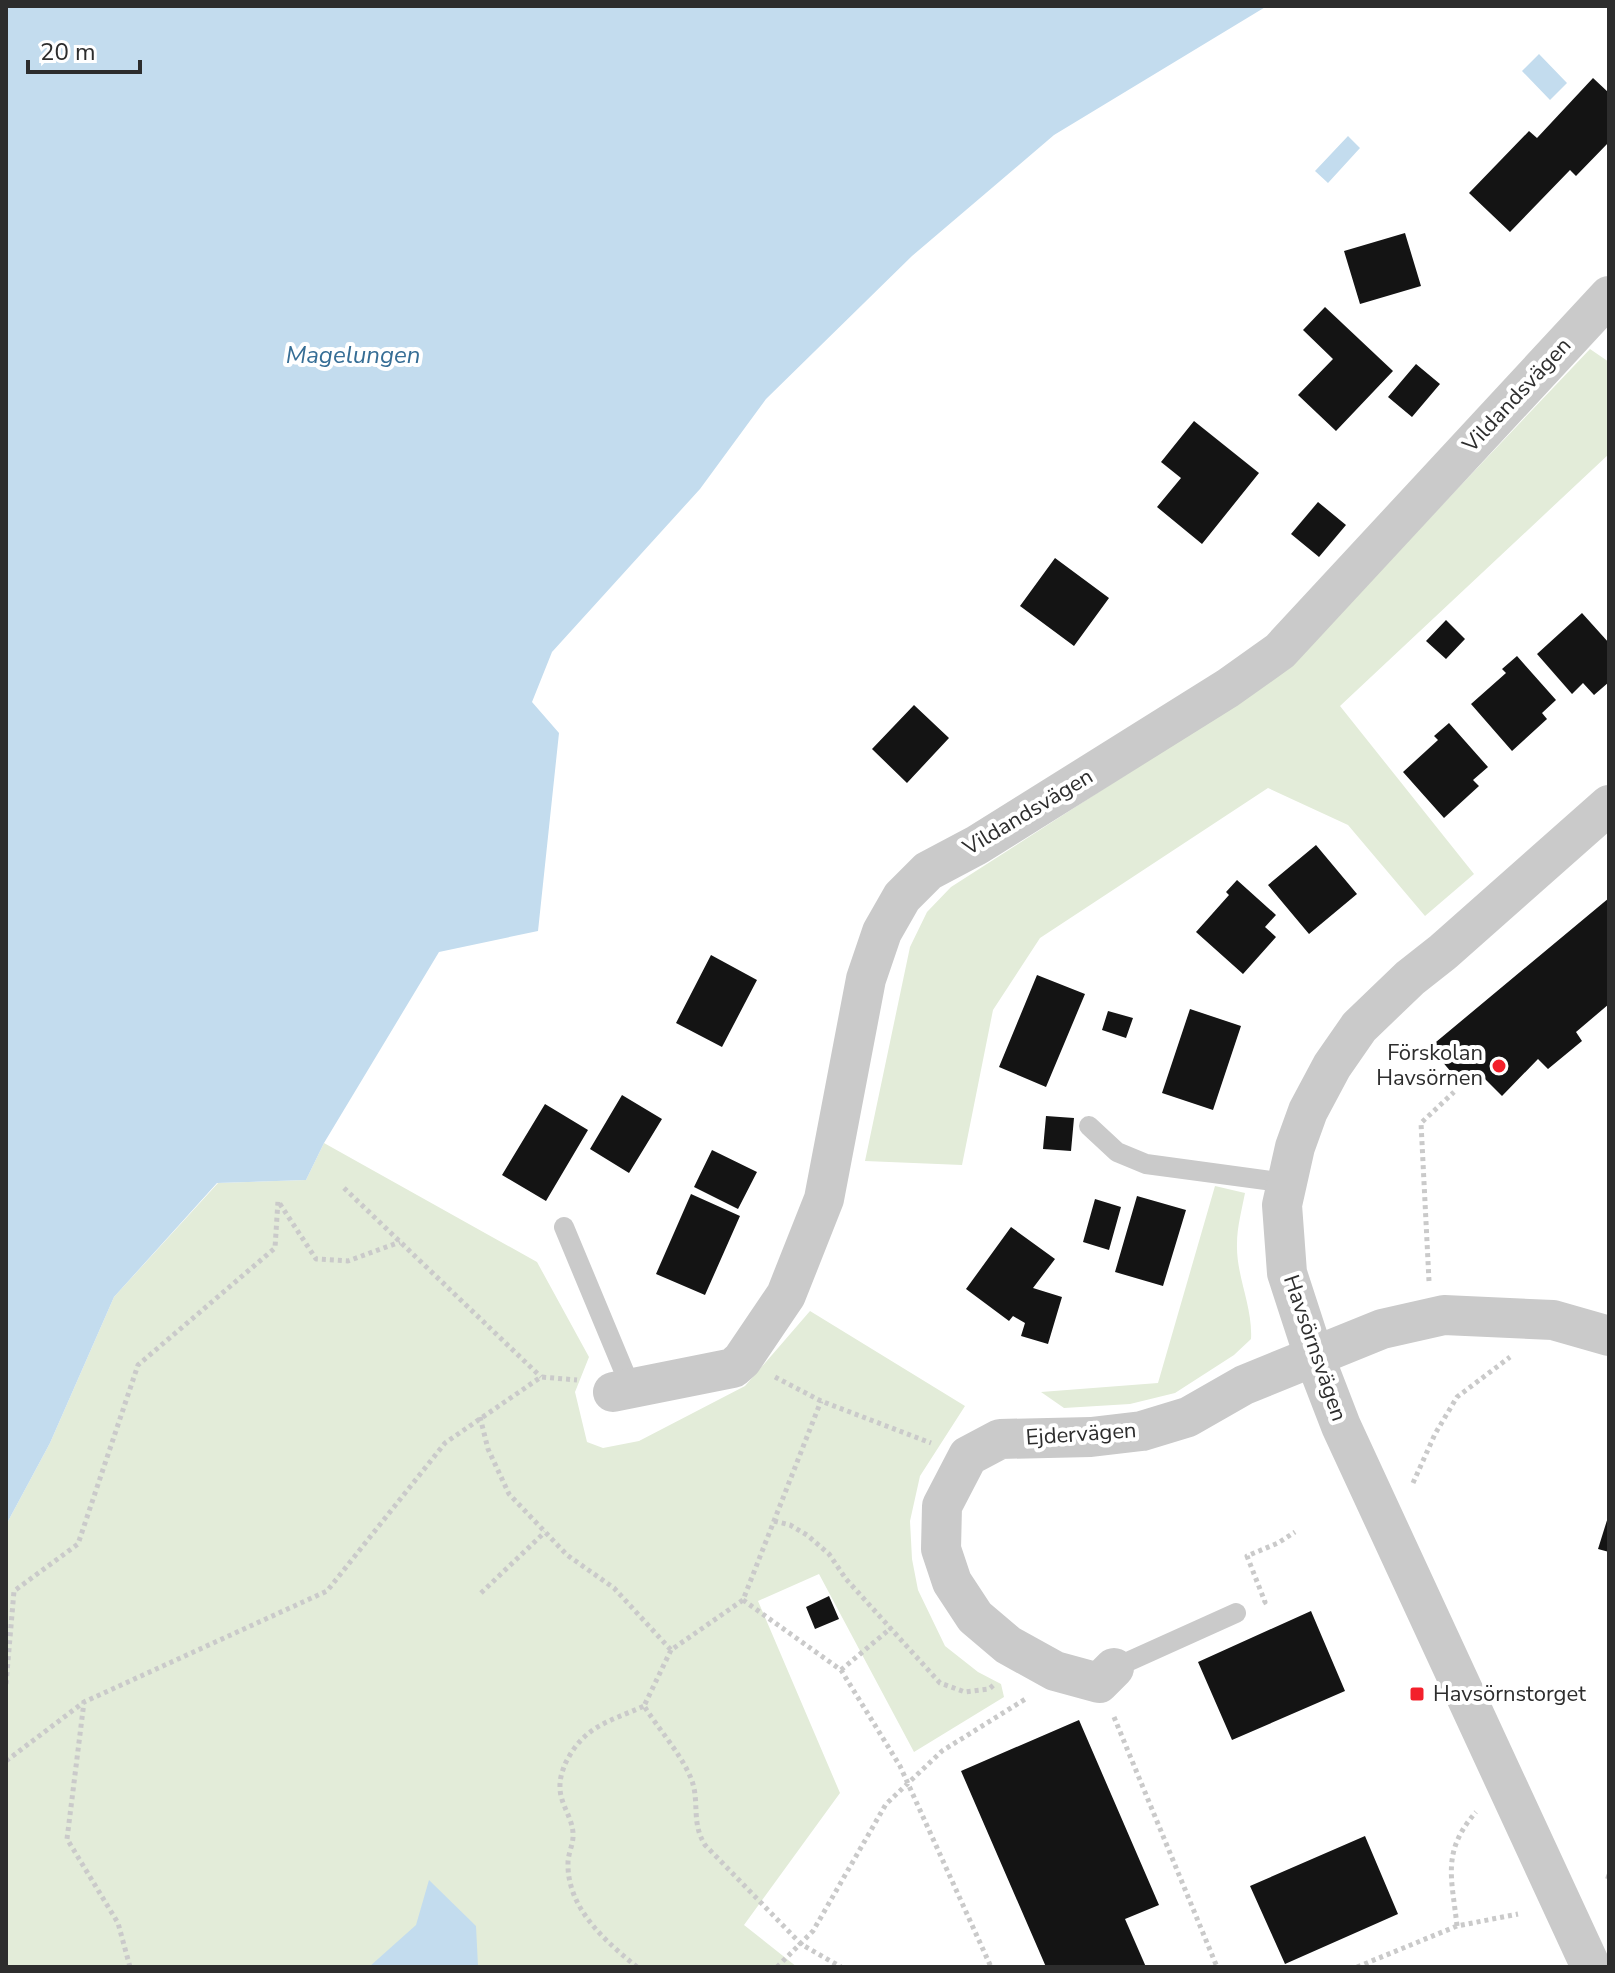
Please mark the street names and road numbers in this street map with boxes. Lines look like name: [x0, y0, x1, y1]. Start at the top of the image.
street label: Vildandsvägen: [1455, 331, 1578, 460]
street label: Vildandsvägen: [957, 761, 1099, 863]
street label: Havsörnsvägen: [1276, 1271, 1354, 1425]
street label: Ejdervägen: [1025, 1415, 1137, 1453]

